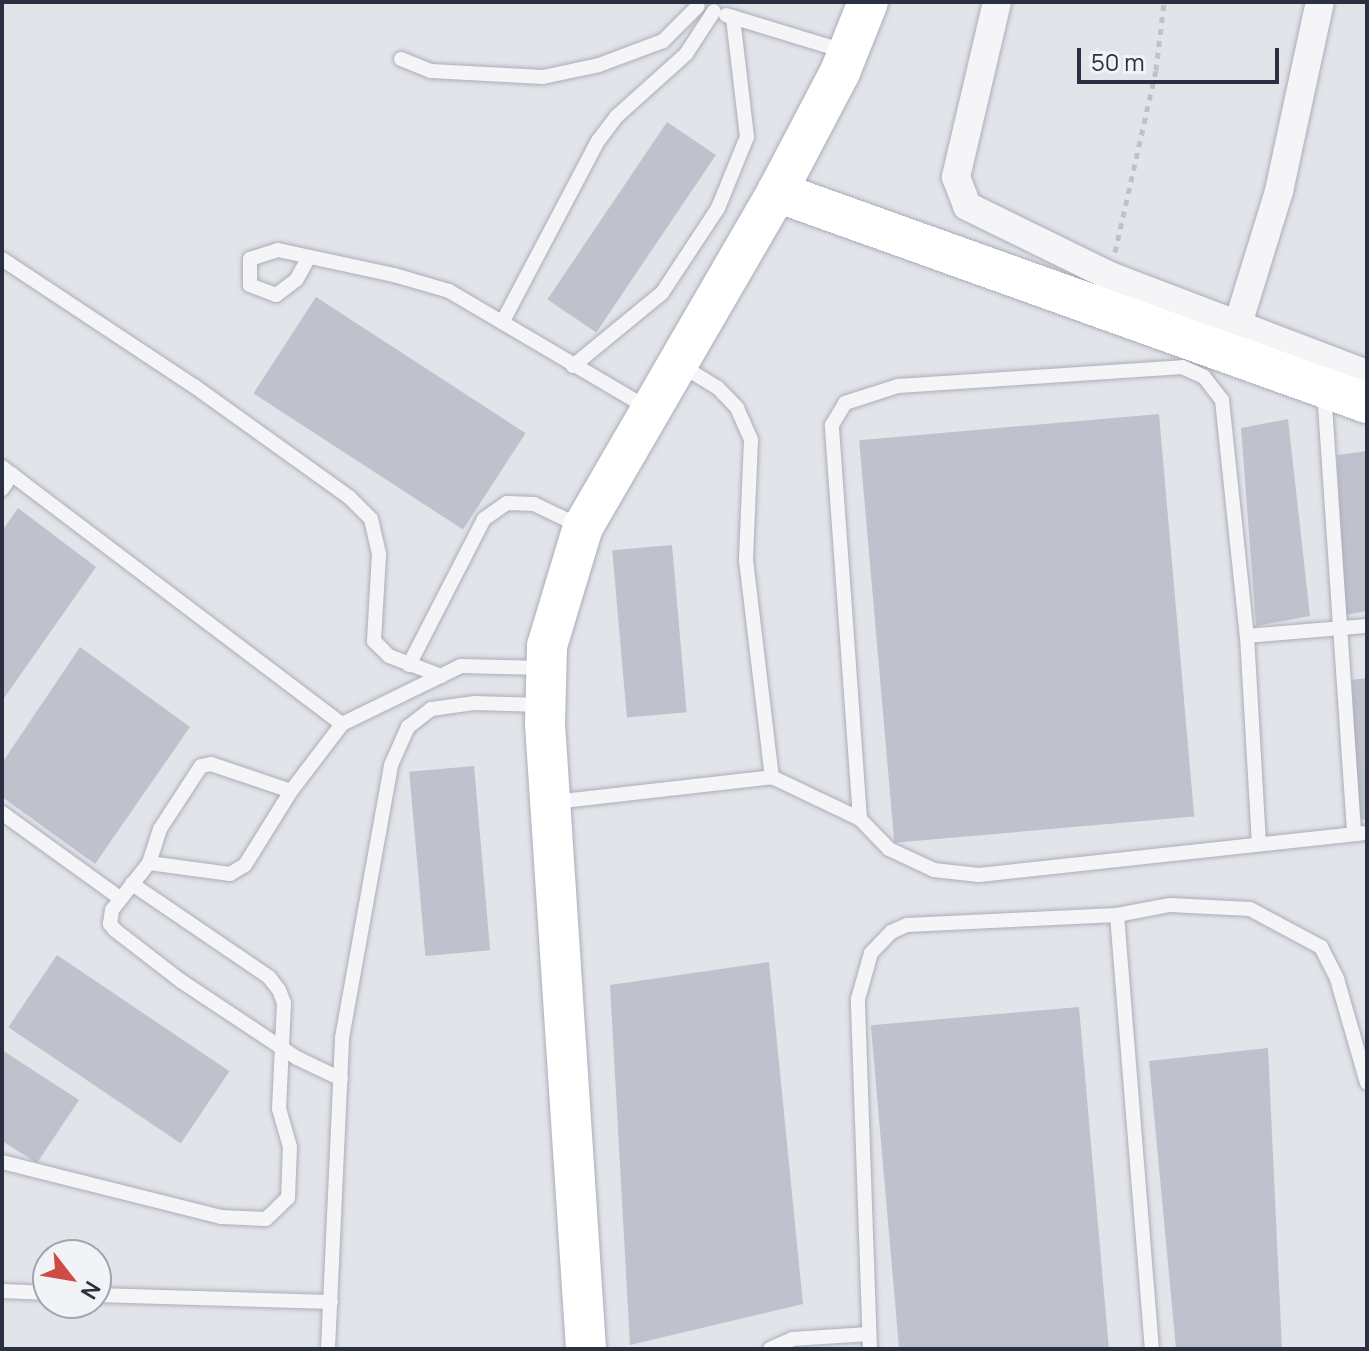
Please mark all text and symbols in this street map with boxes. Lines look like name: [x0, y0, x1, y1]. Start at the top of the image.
scale bar: [1081, 32, 1283, 82]
text: 50 m: [1091, 45, 1145, 78]
north arrow: [32, 1239, 112, 1319]
text: N: [74, 1276, 108, 1305]

